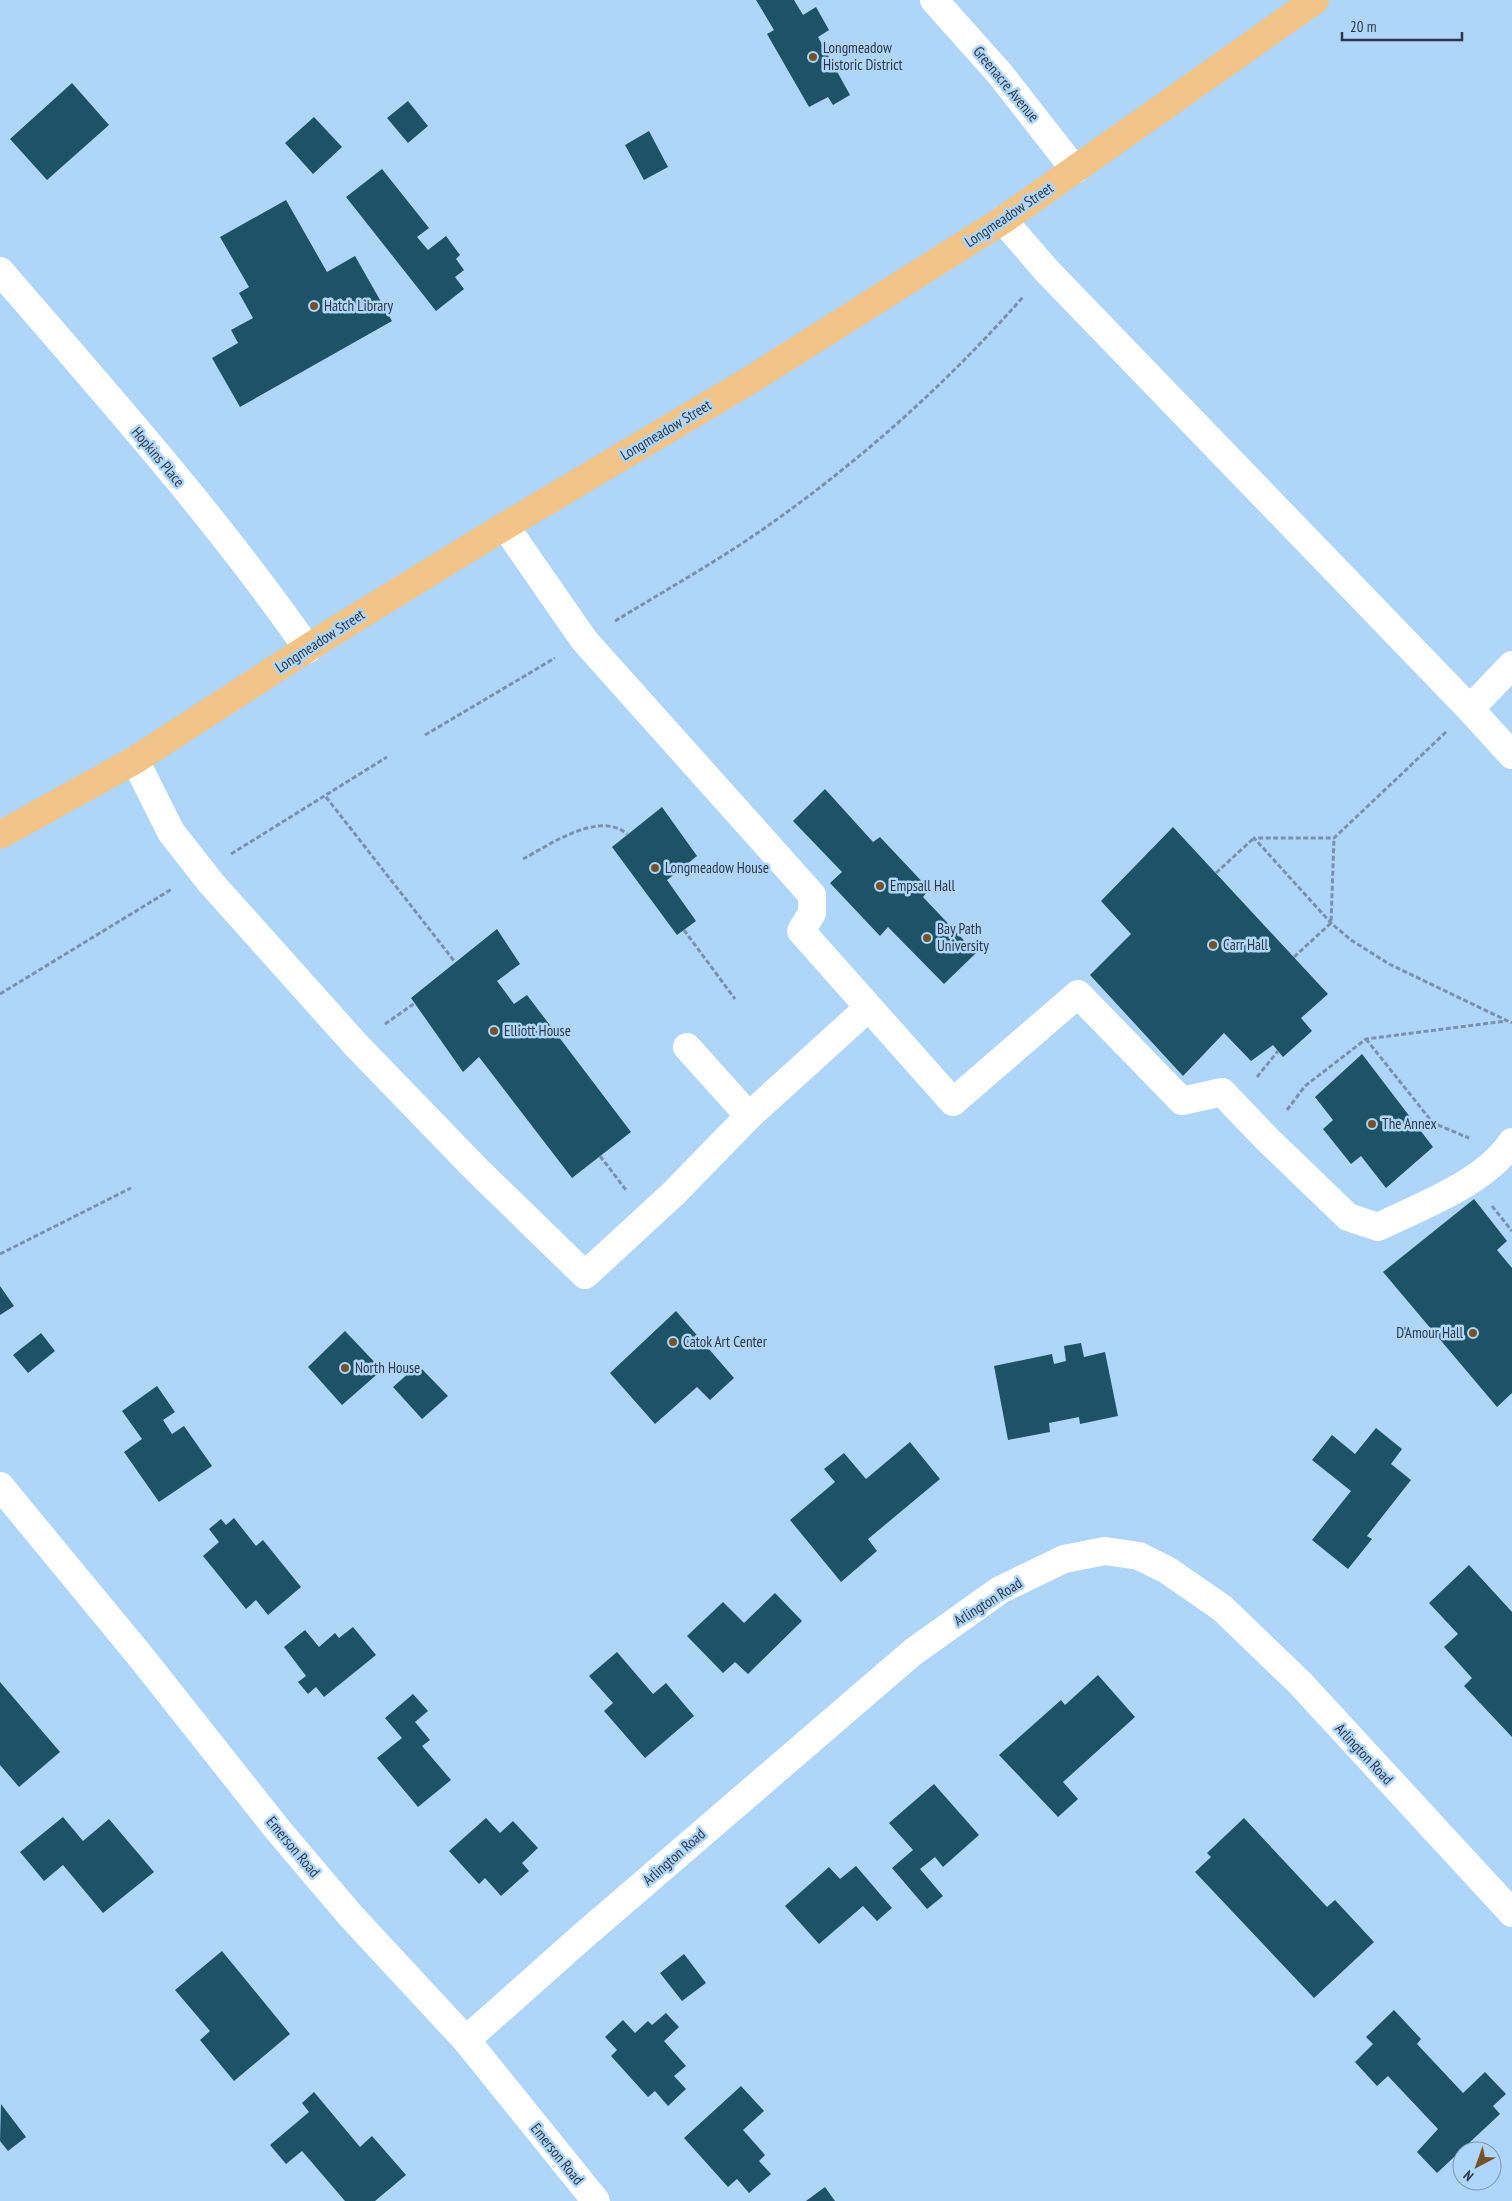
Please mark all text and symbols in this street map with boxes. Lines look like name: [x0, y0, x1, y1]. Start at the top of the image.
scale bar: [1342, 10, 1462, 42]
text: 20 m: [1350, 17, 1376, 36]
place label: Longmeadow Historic District: [823, 38, 903, 74]
street label: Greenacre Avenue: [969, 42, 1043, 125]
marker: Longmeadow Historic District: [807, 51, 819, 63]
street label: Longmeadow Street: [961, 178, 1057, 251]
place label: Hatch Library: [324, 296, 393, 315]
marker: Hatch Library: [308, 300, 320, 312]
street label: Longmeadow Street: [617, 395, 715, 464]
street label: Hopkins Place: [128, 423, 189, 491]
street label: Longmeadow Street: [271, 605, 368, 677]
place label: Longmeadow House: [665, 858, 769, 877]
marker: Longmeadow House: [649, 862, 661, 874]
place label: Empsall Hall: [890, 876, 956, 895]
marker: Empsall Hall: [874, 880, 886, 892]
place label: Bay Path University: [937, 919, 989, 955]
marker: Bay Path University: [921, 932, 933, 944]
place label: Carr Hall: [1223, 935, 1269, 954]
marker: Carr Hall: [1207, 939, 1219, 951]
place label: Elliott House: [504, 1021, 571, 1040]
marker: Elliott House: [488, 1025, 500, 1037]
place label: The Annex: [1382, 1114, 1437, 1133]
marker: The Annex: [1366, 1118, 1378, 1130]
place label: D'Amour Hall: [1396, 1323, 1464, 1342]
marker: D'Amour Hall: [1467, 1327, 1479, 1339]
place label: Catok Art Center: [683, 1332, 768, 1351]
marker: Catok Art Center: [667, 1336, 679, 1348]
place label: North House: [355, 1358, 420, 1377]
marker: North House: [339, 1362, 351, 1374]
street label: Arlington Road: [950, 1573, 1025, 1630]
street label: Arlington Road: [1331, 1719, 1398, 1788]
street label: Emerson Road: [263, 1812, 324, 1881]
street label: Arlington Road: [638, 1824, 709, 1889]
street label: Emerson Road: [527, 2119, 588, 2188]
north arrow: [1452, 2141, 1502, 2191]
text: N: [1460, 2167, 1477, 2185]

